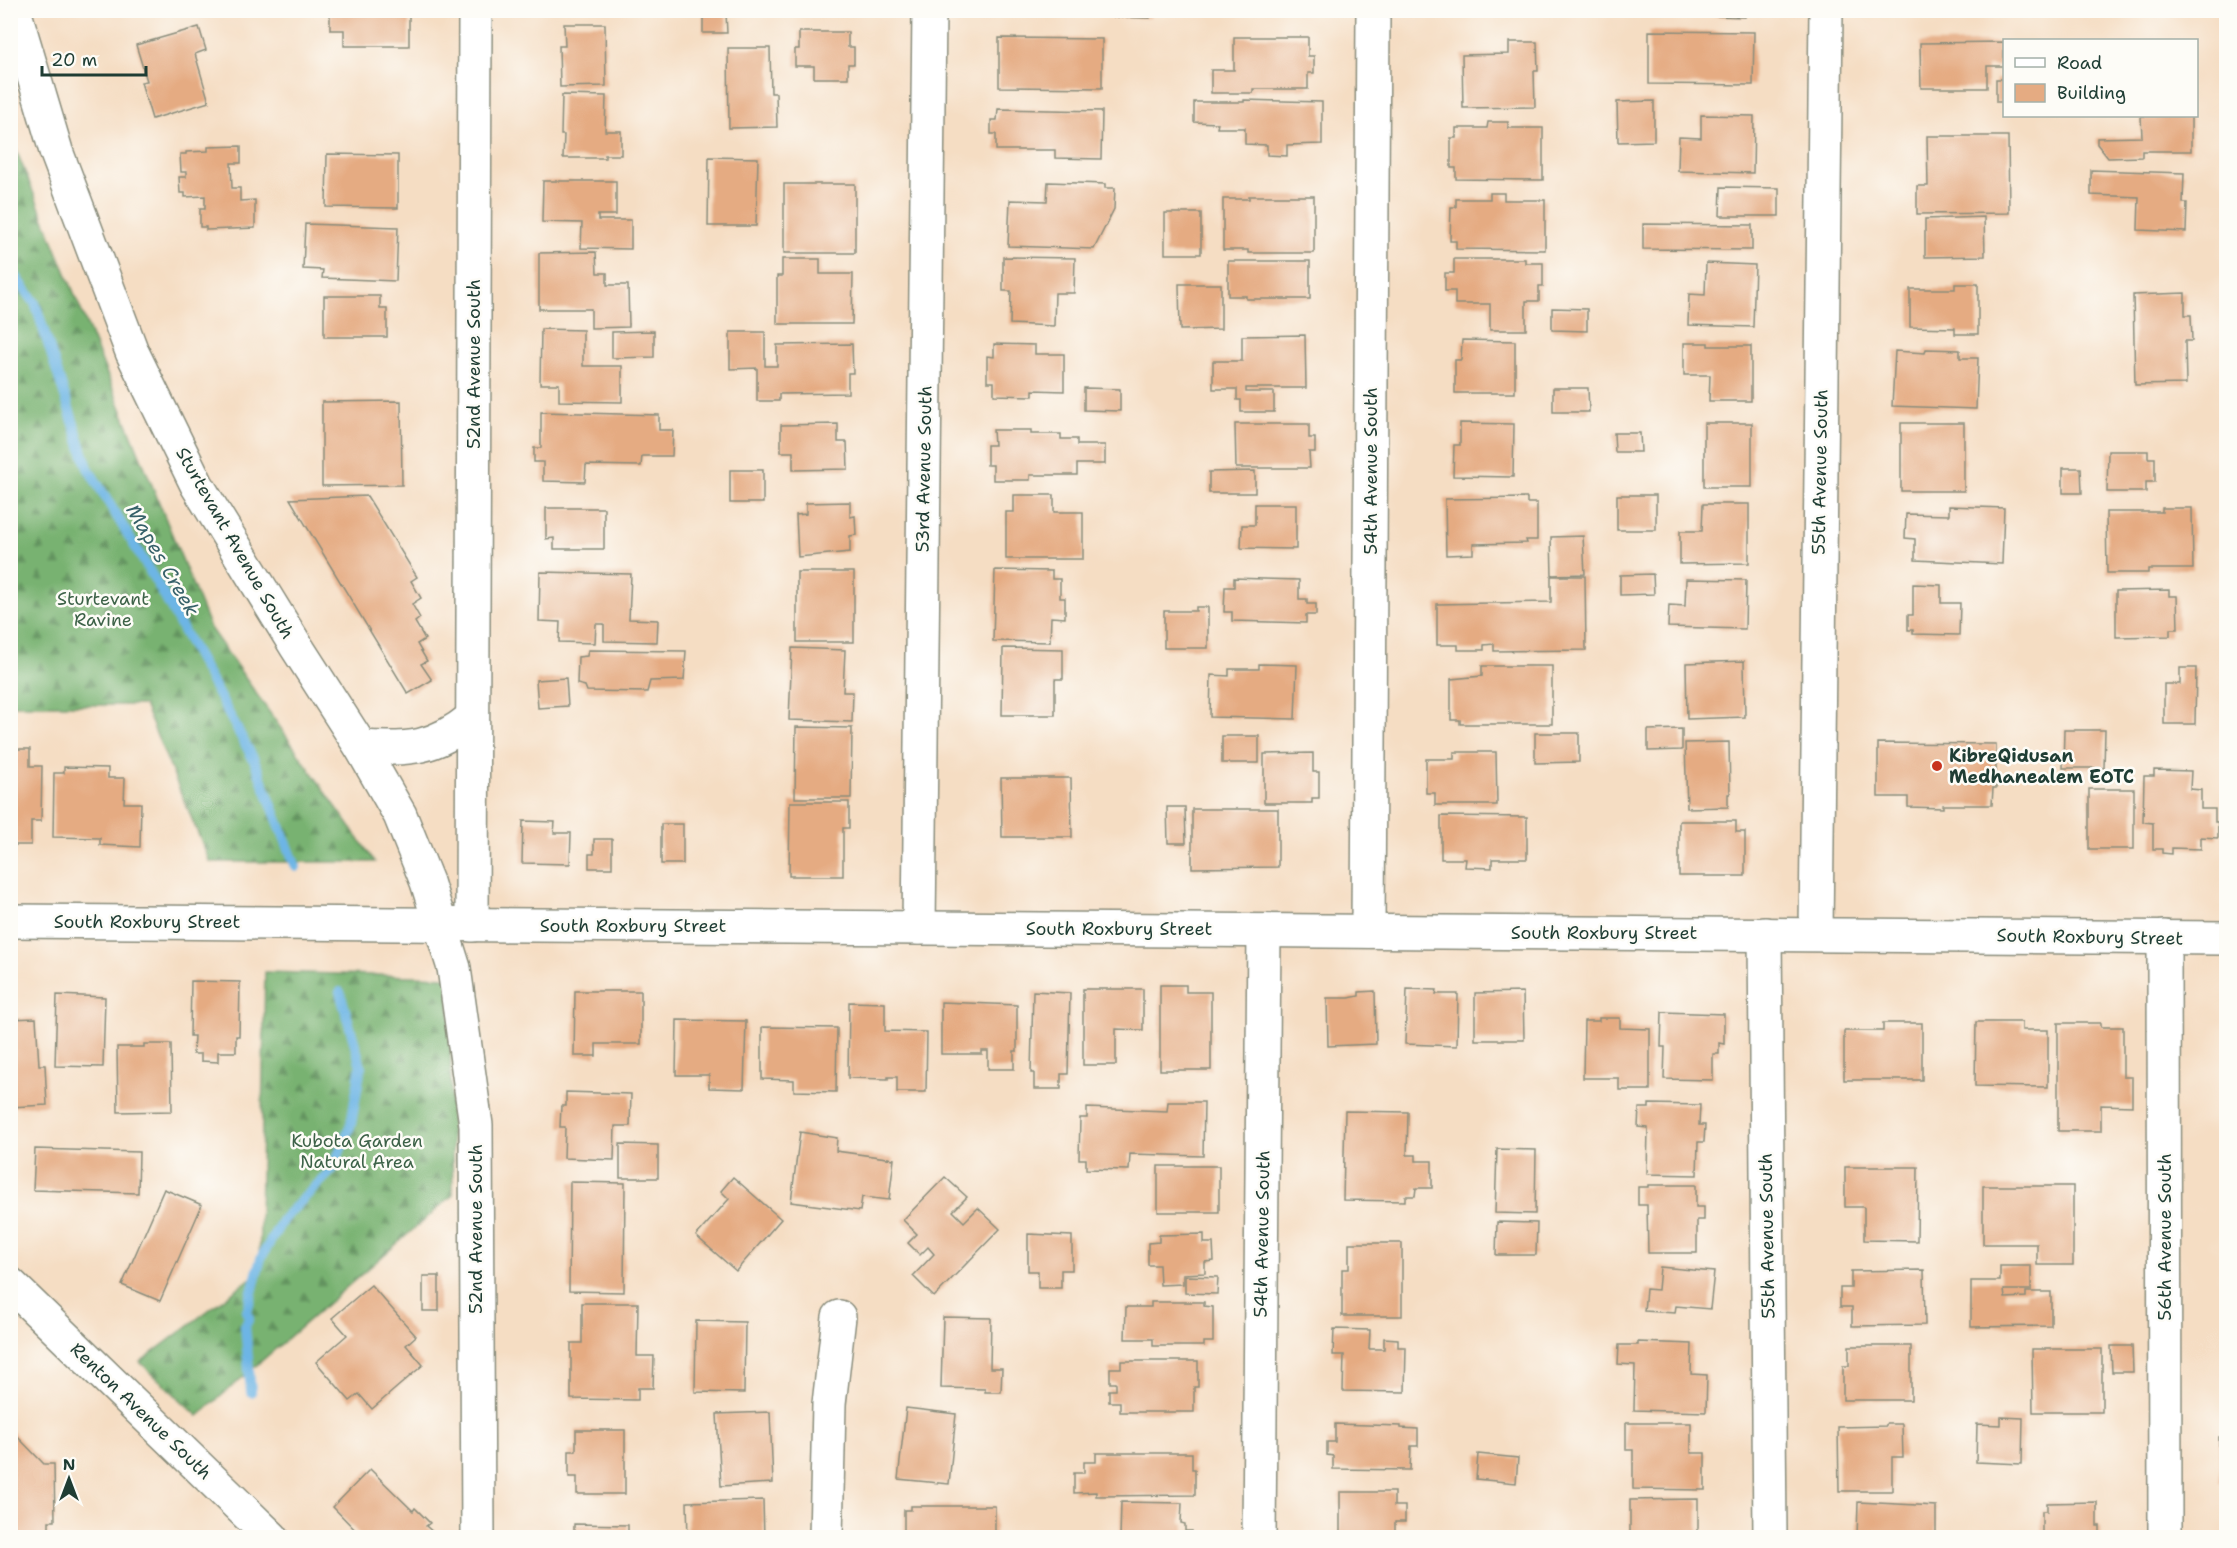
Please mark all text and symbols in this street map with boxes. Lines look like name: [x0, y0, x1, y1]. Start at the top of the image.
scale bar: [42, 39, 146, 77]
legend: [2003, 39, 2198, 117]
text: 20 m: [51, 48, 97, 72]
text: Road: [2057, 51, 2102, 75]
text: Building: [2057, 81, 2126, 105]
street label: 52nd Avenue South: [462, 279, 486, 449]
street label: 53rd Avenue South: [911, 385, 937, 553]
street label: 54th Avenue South: [1359, 387, 1383, 555]
street label: 55th Avenue South: [1807, 389, 1833, 555]
street label: Sturtevant Avenue South: [170, 443, 300, 643]
water label: Mapes Creek: [120, 499, 206, 621]
park label: Sturtevant Ravine: [57, 587, 149, 632]
place label: KibreQidusan Medhanealem EOTC: [1949, 744, 2134, 789]
marker: KibreQidusan Medhanealem EOTC: [1930, 759, 1944, 773]
street label: South Roxbury Street: [54, 910, 240, 934]
street label: South Roxbury Street: [540, 914, 726, 938]
street label: South Roxbury Street: [1026, 917, 1212, 941]
street label: South Roxbury Street: [1511, 921, 1697, 945]
street label: South Roxbury Street: [1996, 923, 2184, 951]
park label: Kubota Garden Natural Area: [291, 1129, 423, 1174]
street label: 52nd Avenue South: [464, 1144, 488, 1314]
street label: 54th Avenue South: [1249, 1150, 1275, 1318]
street label: 55th Avenue South: [1754, 1153, 1780, 1319]
street label: 56th Avenue South: [2153, 1153, 2177, 1321]
street label: Renton Avenue South: [65, 1337, 217, 1485]
north arrow: [39, 1449, 99, 1509]
text: N: [63, 1454, 75, 1475]

